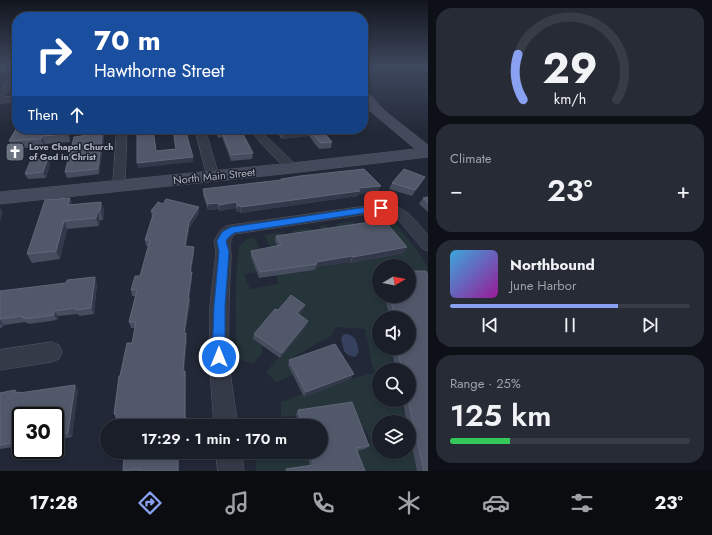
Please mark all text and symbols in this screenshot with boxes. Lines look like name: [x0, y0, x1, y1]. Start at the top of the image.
text: 70 m: [94, 20, 161, 61]
icon: right: [28, 28, 80, 80]
text: 29: [542, 38, 598, 99]
text: Hawthorne Street: [94, 58, 225, 84]
text: km/h: [554, 88, 586, 108]
text: Then: [28, 104, 58, 126]
icon: ahead: [66, 104, 88, 126]
place label: Love Chapel Church of God in Christ: [29, 140, 113, 163]
church icon: Love Chapel Church of God in Christ: [4, 141, 26, 163]
text: Climate: [450, 149, 491, 168]
street label: North Main Street: [172, 164, 256, 188]
text: 23°: [547, 169, 592, 212]
text: −: [450, 174, 463, 206]
text: +: [676, 174, 690, 206]
pin: [364, 191, 398, 225]
icon: arrive: [370, 197, 392, 219]
text: Northbound: [510, 254, 595, 276]
north arrow: [372, 259, 416, 303]
map controls: [372, 259, 416, 459]
text: June Harbor: [510, 276, 576, 295]
button: sound: [372, 311, 416, 355]
icon: previous: [479, 314, 501, 336]
icon: pause: [559, 314, 581, 336]
icon: next: [639, 314, 661, 336]
position arrow: [198, 336, 240, 378]
button: search: [372, 363, 416, 407]
text: Range · 25%: [450, 374, 521, 393]
text: 125 km: [450, 394, 551, 437]
speed limit sign: 30: [12, 407, 64, 459]
button: layers: [372, 415, 416, 459]
text: 17:29 · 1 min · 170 m: [141, 428, 287, 450]
icon: directions: [136, 489, 164, 517]
icon: music: [223, 489, 251, 517]
icon: phone: [309, 489, 337, 517]
icon: climate: [395, 489, 423, 517]
icon: car: [482, 489, 510, 517]
icon: filters: [568, 489, 596, 517]
text: 17:28: [29, 490, 78, 516]
text: 23°: [654, 490, 683, 516]

